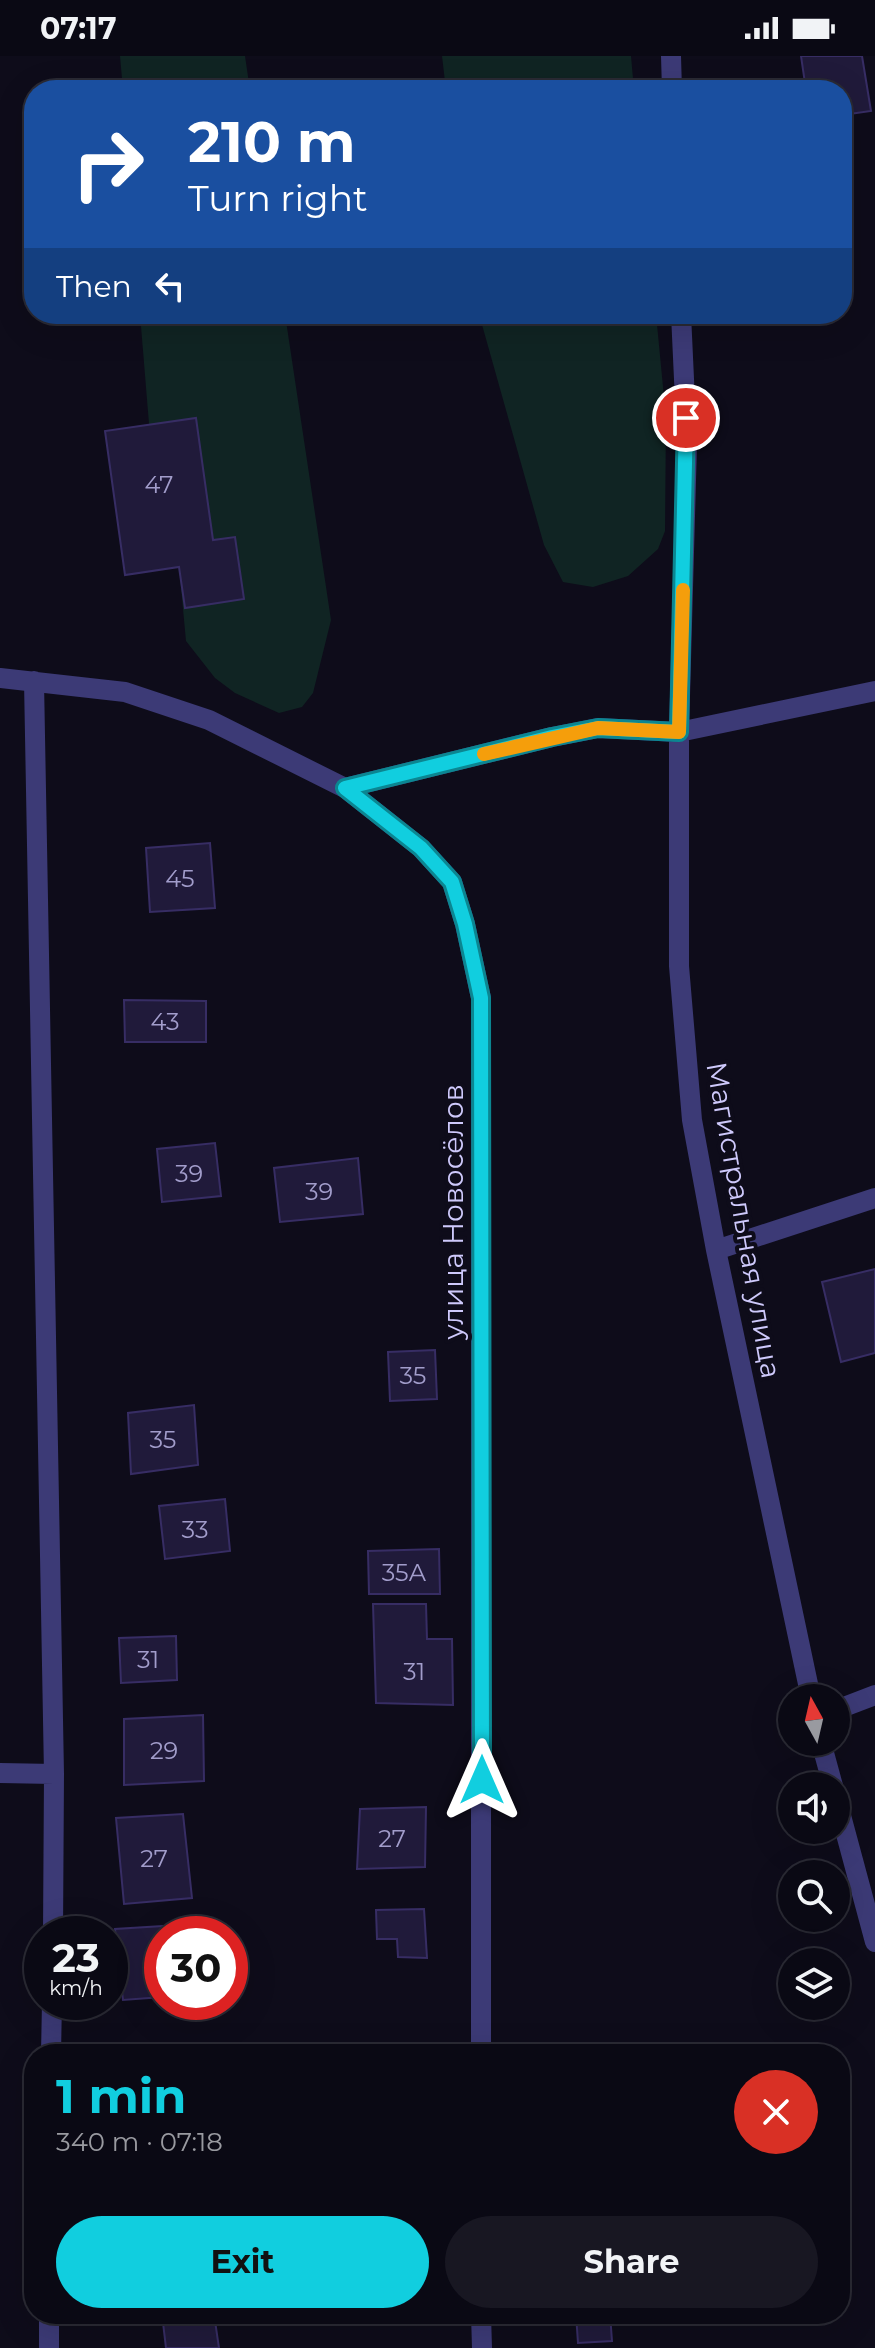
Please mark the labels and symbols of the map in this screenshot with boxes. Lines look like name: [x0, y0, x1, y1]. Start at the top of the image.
pin: [652, 384, 720, 452]
house number: 47: [145, 470, 173, 499]
house number: 45: [165, 864, 195, 893]
house number: 43: [150, 1007, 180, 1036]
street label: Магистральная улица: [699, 1059, 789, 1381]
street label: улица Новосёлов: [436, 1084, 470, 1341]
house number: 39: [175, 1159, 203, 1188]
house number: 39: [305, 1177, 333, 1206]
house number: 35: [400, 1361, 426, 1390]
house number: 35: [150, 1425, 176, 1454]
house number: 33: [182, 1515, 208, 1544]
house number: 35А: [382, 1558, 427, 1587]
house number: 31: [137, 1645, 159, 1674]
house number: 31: [403, 1657, 425, 1686]
north arrow: [778, 1684, 850, 1756]
house number: 29: [150, 1736, 178, 1765]
position arrow: [440, 1738, 524, 1822]
house number: 27: [378, 1824, 406, 1853]
house number: 27: [140, 1844, 168, 1873]
speed limit sign: 30: [144, 1916, 248, 2020]

